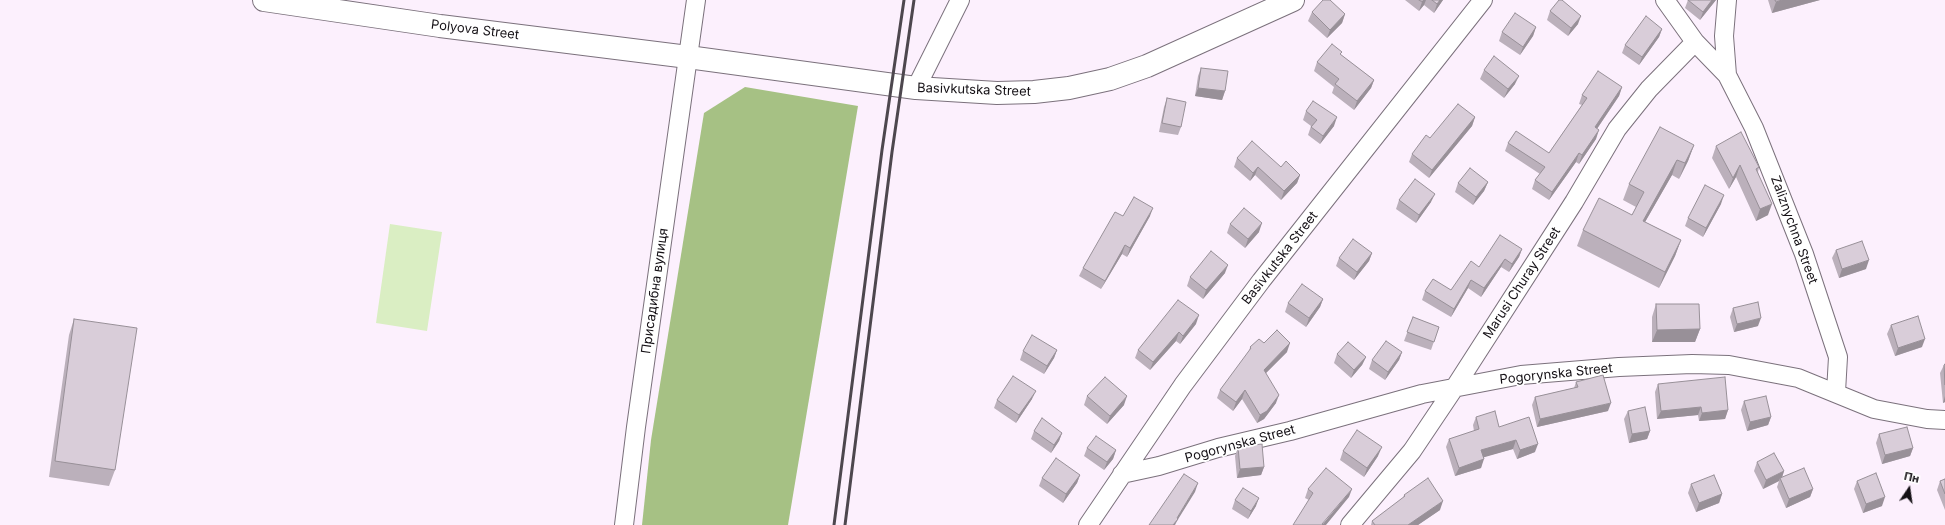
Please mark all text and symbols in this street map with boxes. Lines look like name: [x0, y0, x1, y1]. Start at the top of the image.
street label: Polyova Street: [430, 17, 520, 43]
street label: Basivkutska Street: [917, 80, 1031, 100]
street label: Zaliznychna Street: [1767, 174, 1821, 286]
street label: Basivkutska Street: [1239, 208, 1321, 308]
street label: Marusi Churay Street: [1480, 224, 1564, 342]
street label: Присадибна вулиця: [638, 227, 672, 355]
street label: Pogorynska Street: [1499, 360, 1613, 388]
street label: Pogorynska Street: [1183, 422, 1297, 466]
north arrow: [1889, 469, 1929, 509]
text: Пн: [1903, 469, 1921, 486]

